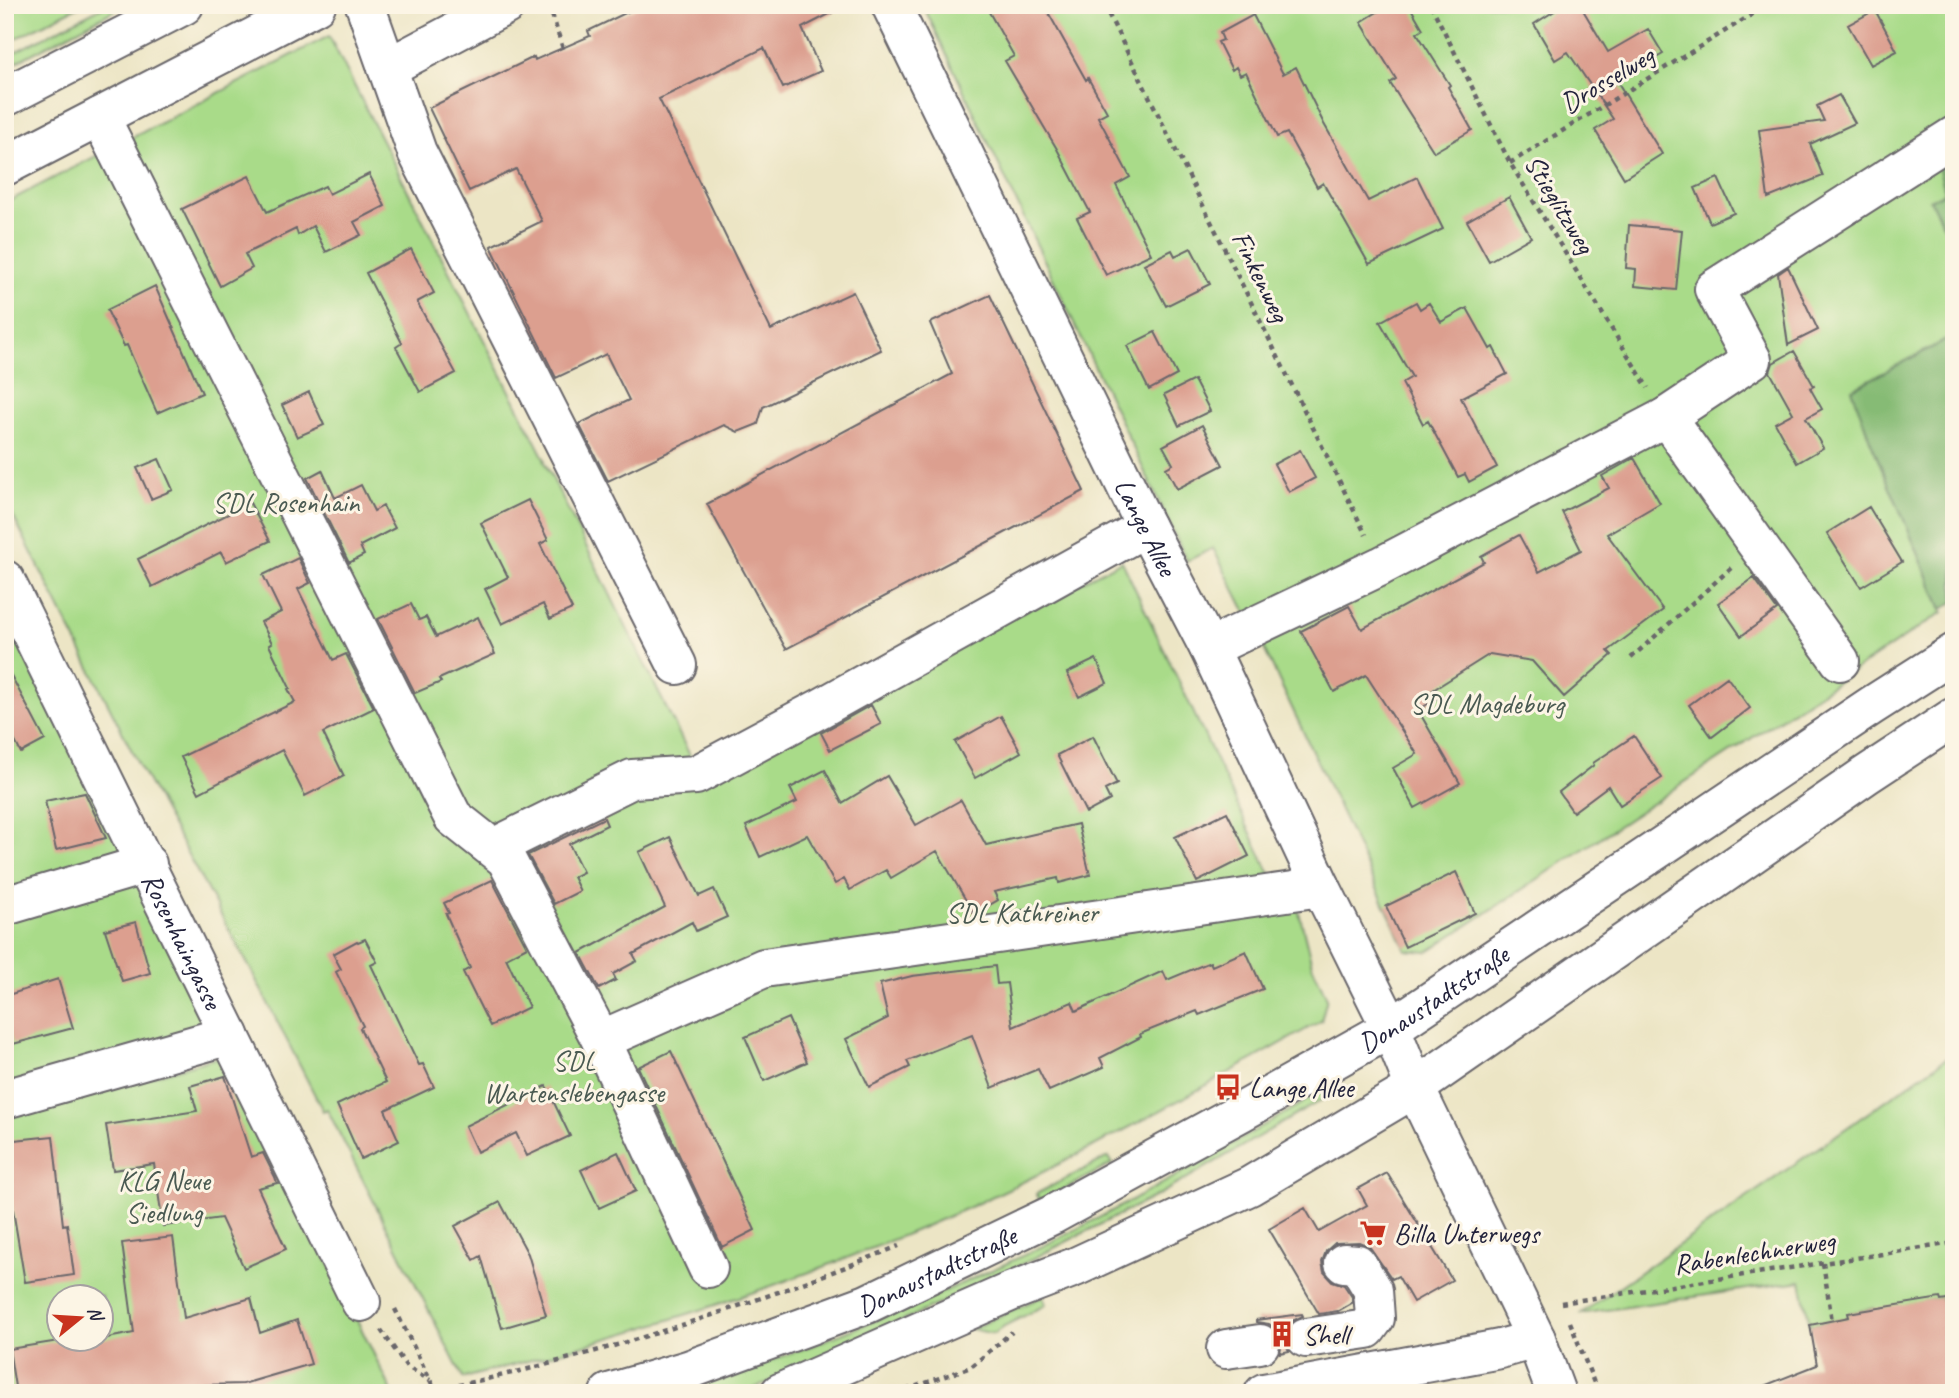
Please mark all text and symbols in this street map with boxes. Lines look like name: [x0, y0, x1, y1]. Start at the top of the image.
street label: Drosselweg: [1554, 36, 1662, 120]
street label: Stieglitzweg: [1517, 148, 1604, 261]
street label: Finkenweg: [1224, 225, 1299, 329]
street label: Lange Allee: [1107, 472, 1187, 583]
park label: SDL Rosenhain: [213, 485, 361, 520]
park label: SDL Magdeburg: [1410, 686, 1566, 721]
street label: Rosenhaingasse: [134, 867, 232, 1016]
park label: SDL Kathreiner: [946, 895, 1100, 930]
street label: Donaustadtstraße: [1352, 936, 1517, 1060]
park label: SDL Wartenslebengasse: [484, 1043, 666, 1110]
place label: Lange Allee: [1249, 1070, 1355, 1105]
bus stop icon: Lange Allee: [1213, 1072, 1243, 1102]
park label: KLG Neue Siedlung: [118, 1163, 212, 1230]
place label: Billa Unterwegs: [1394, 1216, 1542, 1251]
street label: Donaustadtstraße: [852, 1217, 1023, 1324]
supermarket icon: Billa Unterwegs: [1358, 1218, 1388, 1248]
street label: Rabenlechnerweg: [1671, 1222, 1839, 1282]
north arrow: [46, 1282, 116, 1352]
text: N: [82, 1304, 109, 1325]
place label: Shell: [1303, 1317, 1354, 1352]
building icon: Shell: [1267, 1319, 1297, 1349]

